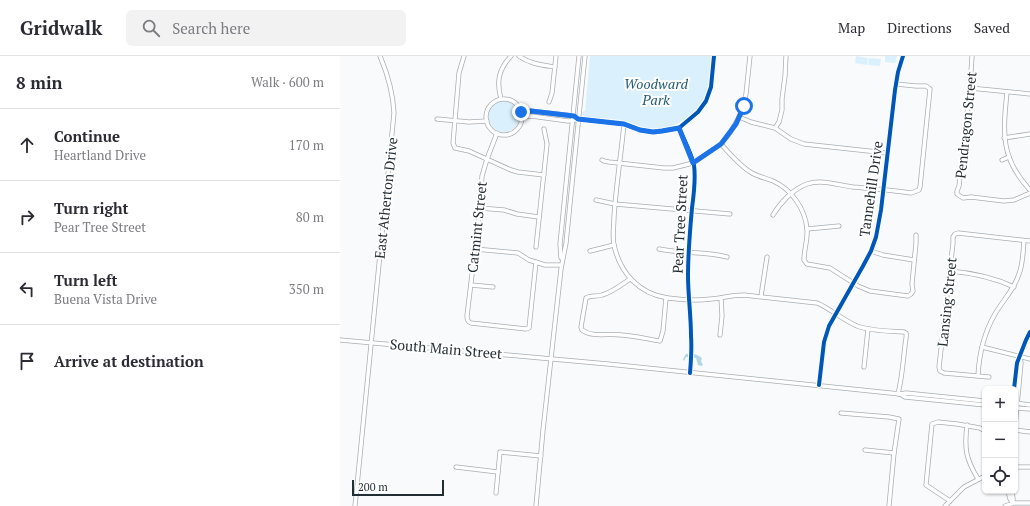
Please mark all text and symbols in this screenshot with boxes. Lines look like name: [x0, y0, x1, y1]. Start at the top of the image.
search box: [126, 10, 406, 46]
text: Gridwalk: [20, 15, 102, 40]
icon: search: [140, 17, 162, 39]
text: Search here: [172, 18, 250, 38]
text: Map: [838, 18, 865, 37]
text: Directions: [887, 18, 952, 37]
text: Saved: [974, 18, 1010, 37]
street label: Pendragon Street: [950, 70, 981, 179]
text: 8 min: [16, 71, 63, 94]
text: Walk · 600 m: [251, 73, 324, 91]
park label: Woodward Park: [624, 74, 689, 109]
route start: [735, 97, 753, 115]
route end: [512, 103, 530, 121]
text: Continue: [54, 126, 120, 146]
icon: ahead: [16, 134, 38, 156]
text: 170 m: [289, 136, 324, 154]
street label: East Atherton Drive: [370, 136, 401, 260]
street label: Tannehill Drive: [854, 140, 887, 238]
text: Heartland Drive: [54, 146, 146, 164]
street label: Pear Tree Street: [667, 173, 692, 274]
street label: Catmint Street: [462, 179, 491, 274]
text: Turn right: [54, 198, 129, 218]
icon: right: [16, 206, 38, 228]
text: 80 m: [296, 208, 324, 226]
text: Pear Tree Street: [54, 218, 146, 236]
street label: Lansing Street: [932, 256, 961, 348]
text: Turn left: [54, 270, 118, 290]
icon: left: [16, 278, 38, 300]
text: 350 m: [289, 280, 324, 298]
text: Buena Vista Drive: [54, 290, 157, 308]
street label: South Main Street: [389, 334, 504, 363]
icon: arrive: [16, 350, 38, 372]
text: Arrive at destination: [54, 351, 204, 371]
map controls: [982, 386, 1018, 494]
button: +: [982, 386, 1018, 422]
button: −: [982, 422, 1018, 458]
button: locate: [982, 458, 1018, 494]
scale bar: [352, 478, 444, 497]
text: 200 m: [358, 480, 388, 494]

